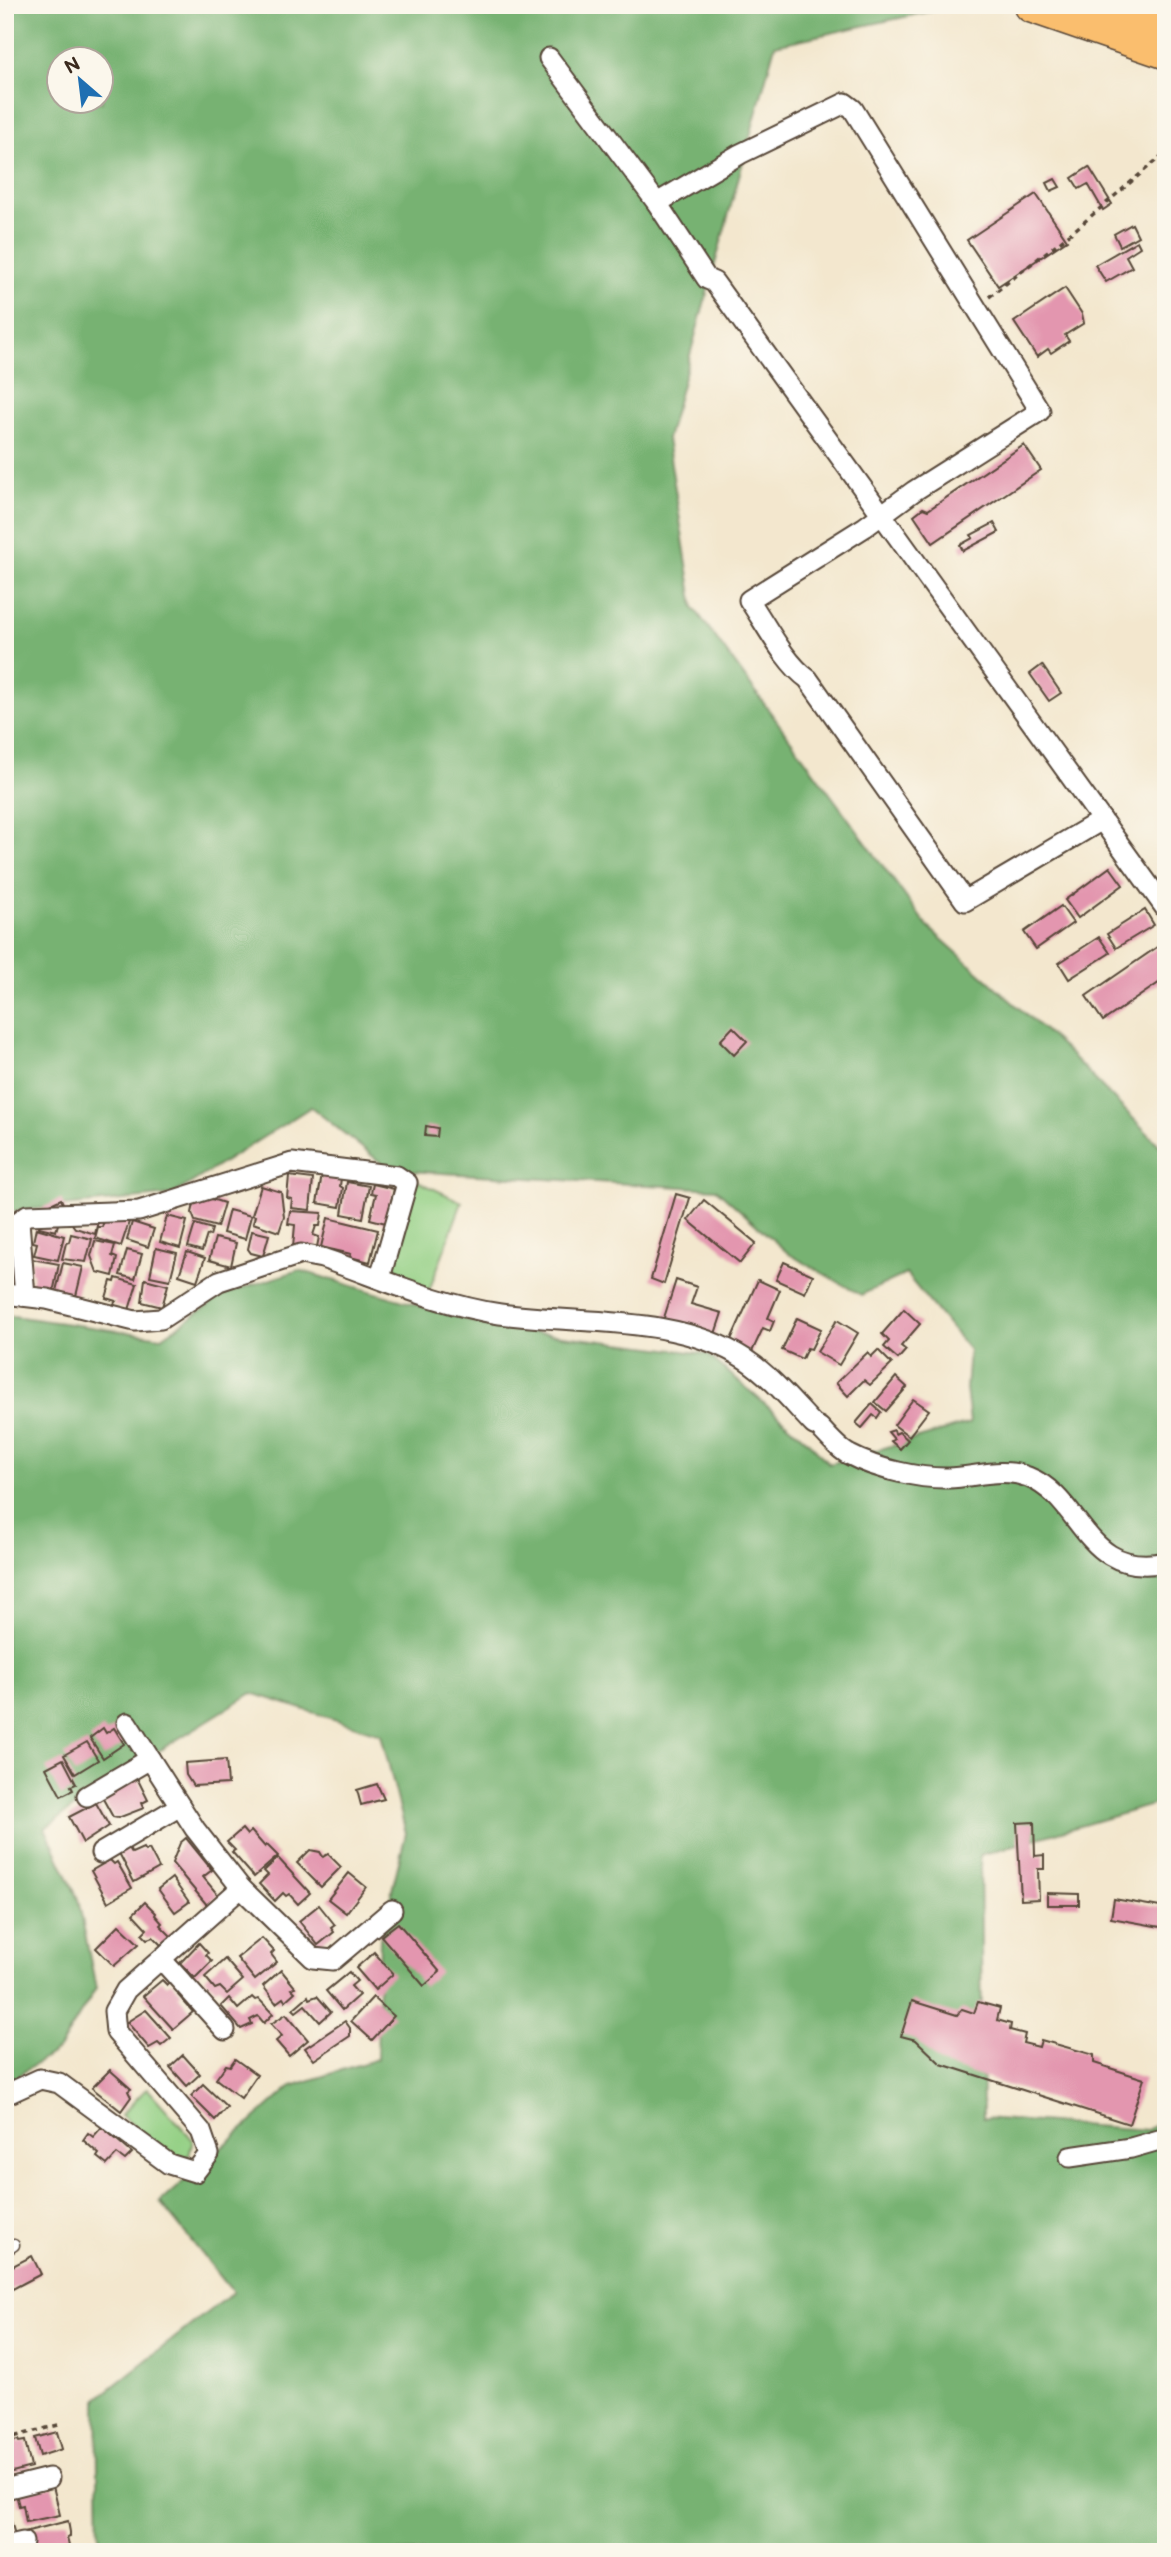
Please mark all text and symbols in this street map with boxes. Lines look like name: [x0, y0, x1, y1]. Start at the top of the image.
north arrow: [46, 46, 116, 116]
text: N: [61, 53, 84, 80]

